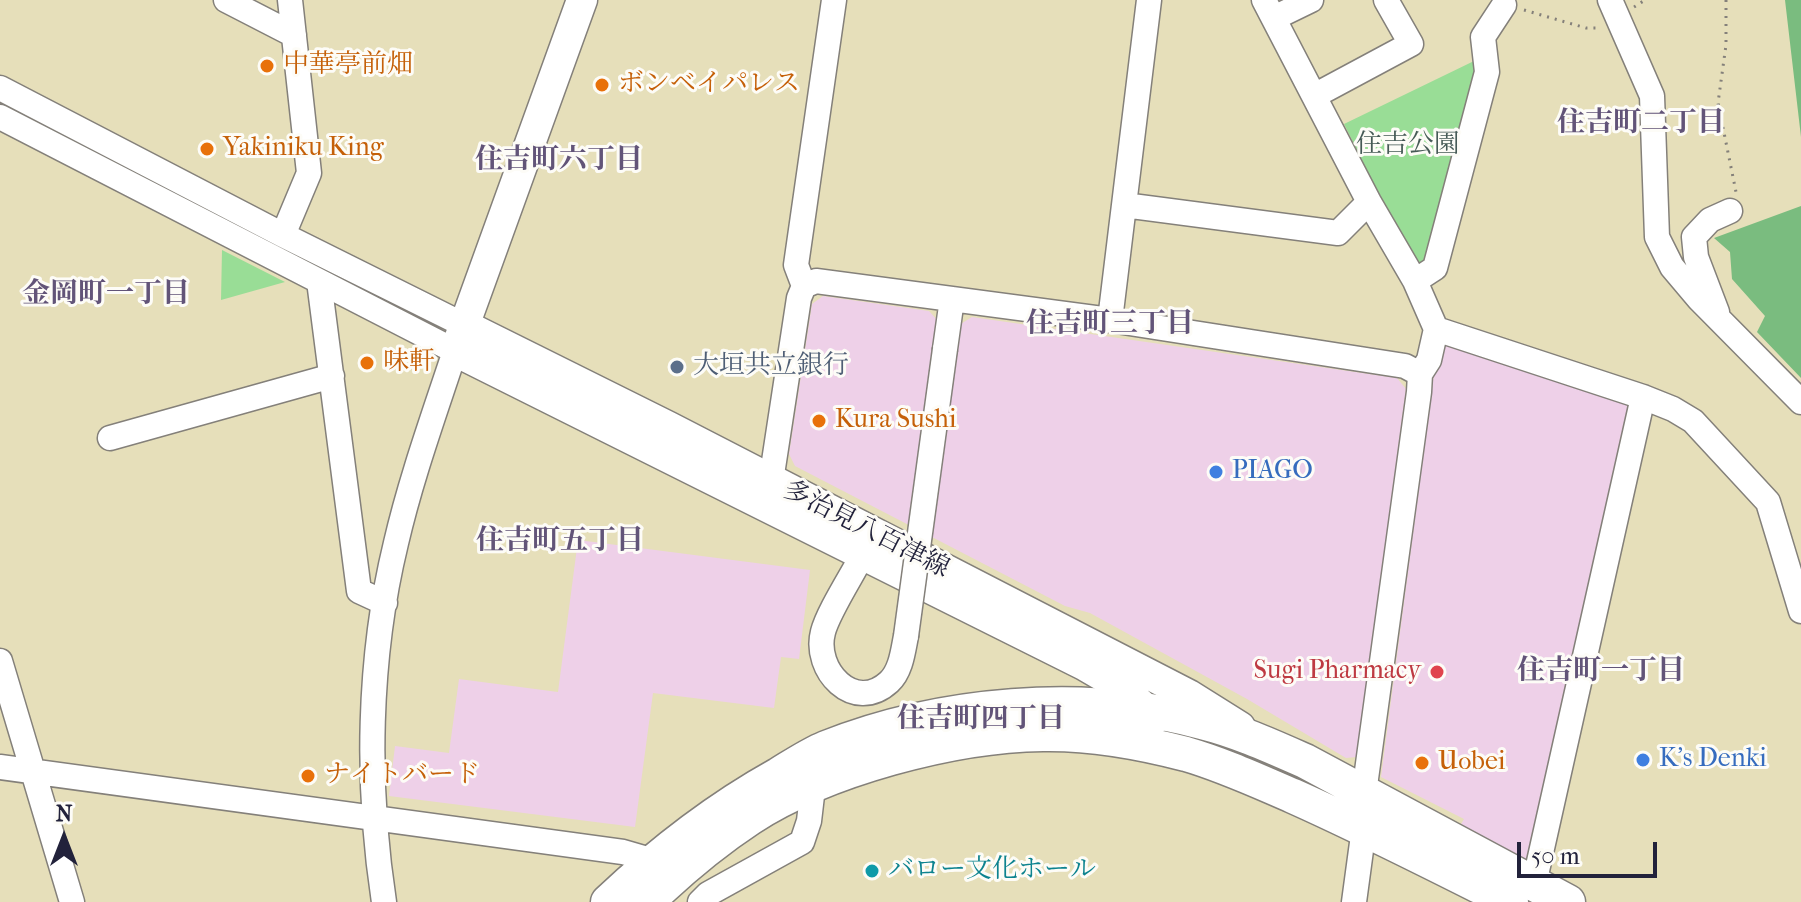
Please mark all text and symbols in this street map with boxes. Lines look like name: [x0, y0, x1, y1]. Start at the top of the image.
place label: 中華亭前畑: [283, 50, 413, 82]
marker: 中華亭前畑: [258, 57, 276, 75]
place label: ボンベイパレス: [618, 69, 800, 101]
marker: ボンベイパレス: [593, 76, 611, 94]
district label: 住吉町二丁目: [1557, 107, 1725, 141]
park label: 住吉公園: [1356, 130, 1460, 162]
place label: Yakiniku King: [223, 133, 384, 165]
marker: Yakiniku King: [198, 140, 216, 158]
district label: 住吉町六丁目: [475, 144, 643, 178]
district label: 金岡町一丁目: [22, 278, 190, 312]
district label: 住吉町三丁目: [1026, 308, 1194, 342]
place label: 味軒: [383, 347, 435, 379]
place label: 大垣共立銀行: [693, 351, 849, 383]
marker: 味軒: [358, 354, 376, 372]
marker: 大垣共立銀行: [668, 358, 686, 376]
place label: Kura Sushi: [835, 405, 957, 437]
marker: Kura Sushi: [810, 412, 828, 430]
place label: PIAGO: [1232, 456, 1313, 488]
marker: PIAGO: [1207, 463, 1225, 481]
street label: 多治見八百津線: [778, 475, 954, 585]
district label: 住吉町五丁目: [476, 525, 644, 559]
district label: 住吉町一丁目: [1517, 655, 1685, 689]
place label: Sugi Pharmacy: [1253, 656, 1421, 688]
marker: Sugi Pharmacy: [1428, 663, 1446, 681]
district label: 住吉町四丁目: [897, 703, 1065, 737]
place label: K's Denki: [1659, 744, 1767, 776]
place label: Uobei: [1438, 747, 1505, 779]
marker: K's Denki: [1634, 751, 1652, 769]
marker: Uobei: [1413, 754, 1431, 772]
place label: ナイトバード: [324, 760, 480, 792]
marker: ナイトバード: [299, 767, 317, 785]
north arrow: [24, 798, 104, 878]
text: N: [56, 801, 72, 827]
scale bar: [1521, 826, 1661, 876]
text: 50 m: [1531, 842, 1580, 870]
place label: バロー文化ホール: [888, 855, 1096, 887]
marker: バロー文化ホール: [863, 862, 881, 880]

